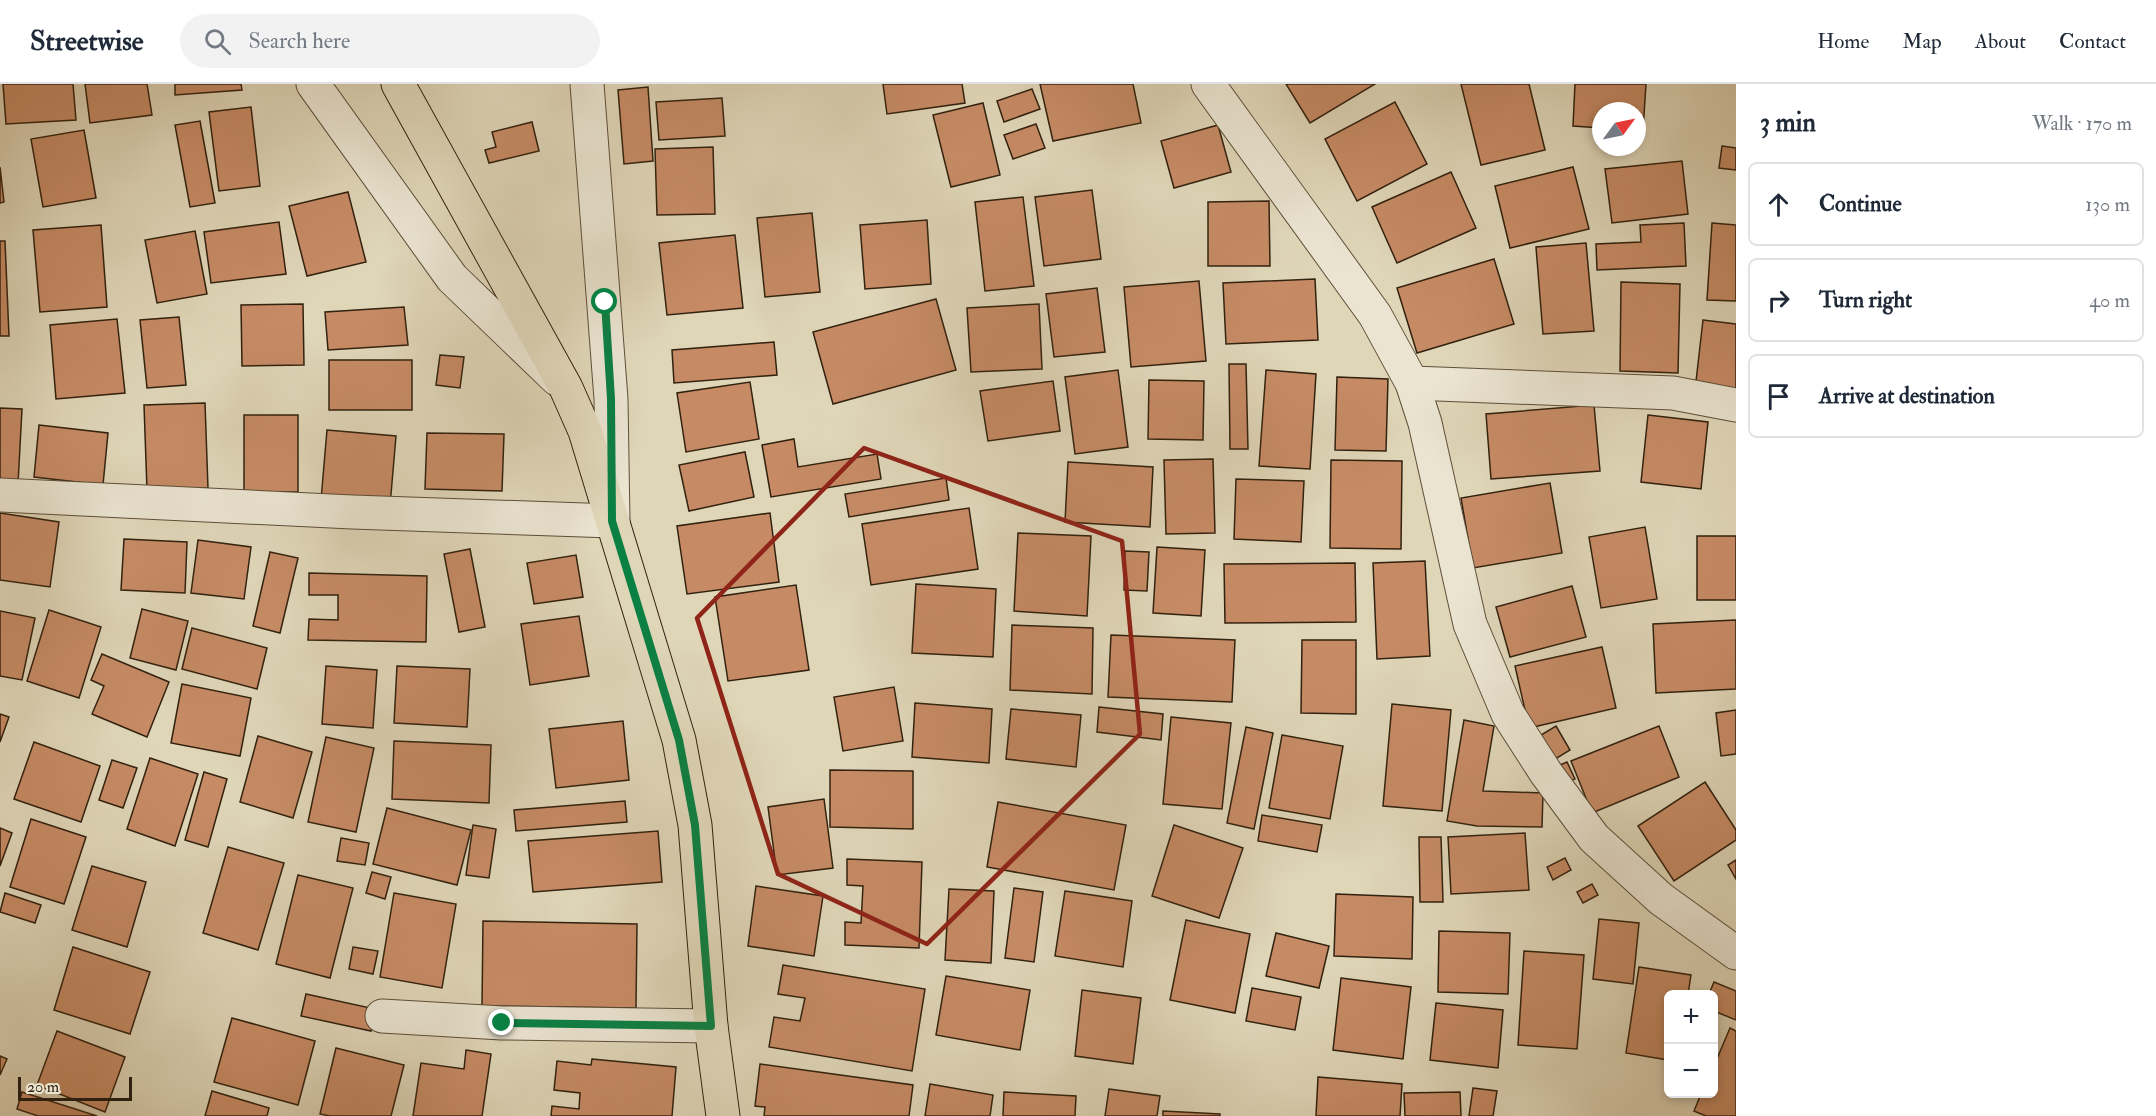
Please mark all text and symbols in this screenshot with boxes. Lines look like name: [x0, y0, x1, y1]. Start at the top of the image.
search box: [180, 14, 600, 68]
text: Streetwise: [30, 24, 144, 59]
icon: search: [201, 25, 234, 58]
text: Search here: [249, 27, 350, 55]
text: Home: [1817, 28, 1869, 55]
text: Map: [1902, 28, 1942, 55]
text: About: [1975, 28, 2026, 55]
text: Contact: [2059, 28, 2126, 55]
north arrow: [1592, 102, 1646, 156]
text: 3 min: [1760, 107, 1816, 139]
text: Walk · 170 m: [2032, 111, 2132, 136]
icon: ahead: [1762, 188, 1795, 221]
text: Continue: [1819, 190, 1902, 218]
text: 130 m: [2085, 192, 2130, 217]
icon: right: [1762, 284, 1795, 317]
text: Turn right: [1819, 286, 1912, 314]
route start: [591, 288, 617, 314]
text: 40 m: [2089, 288, 2130, 313]
icon: arrive: [1762, 380, 1795, 413]
text: Arrive at destination: [1819, 382, 1995, 410]
map controls: [1664, 990, 1718, 1098]
button: +: [1664, 990, 1718, 1044]
route end: [488, 1009, 514, 1035]
button: −: [1664, 1044, 1718, 1098]
scale bar: [18, 1074, 132, 1102]
text: 20 m: [27, 1077, 59, 1097]

